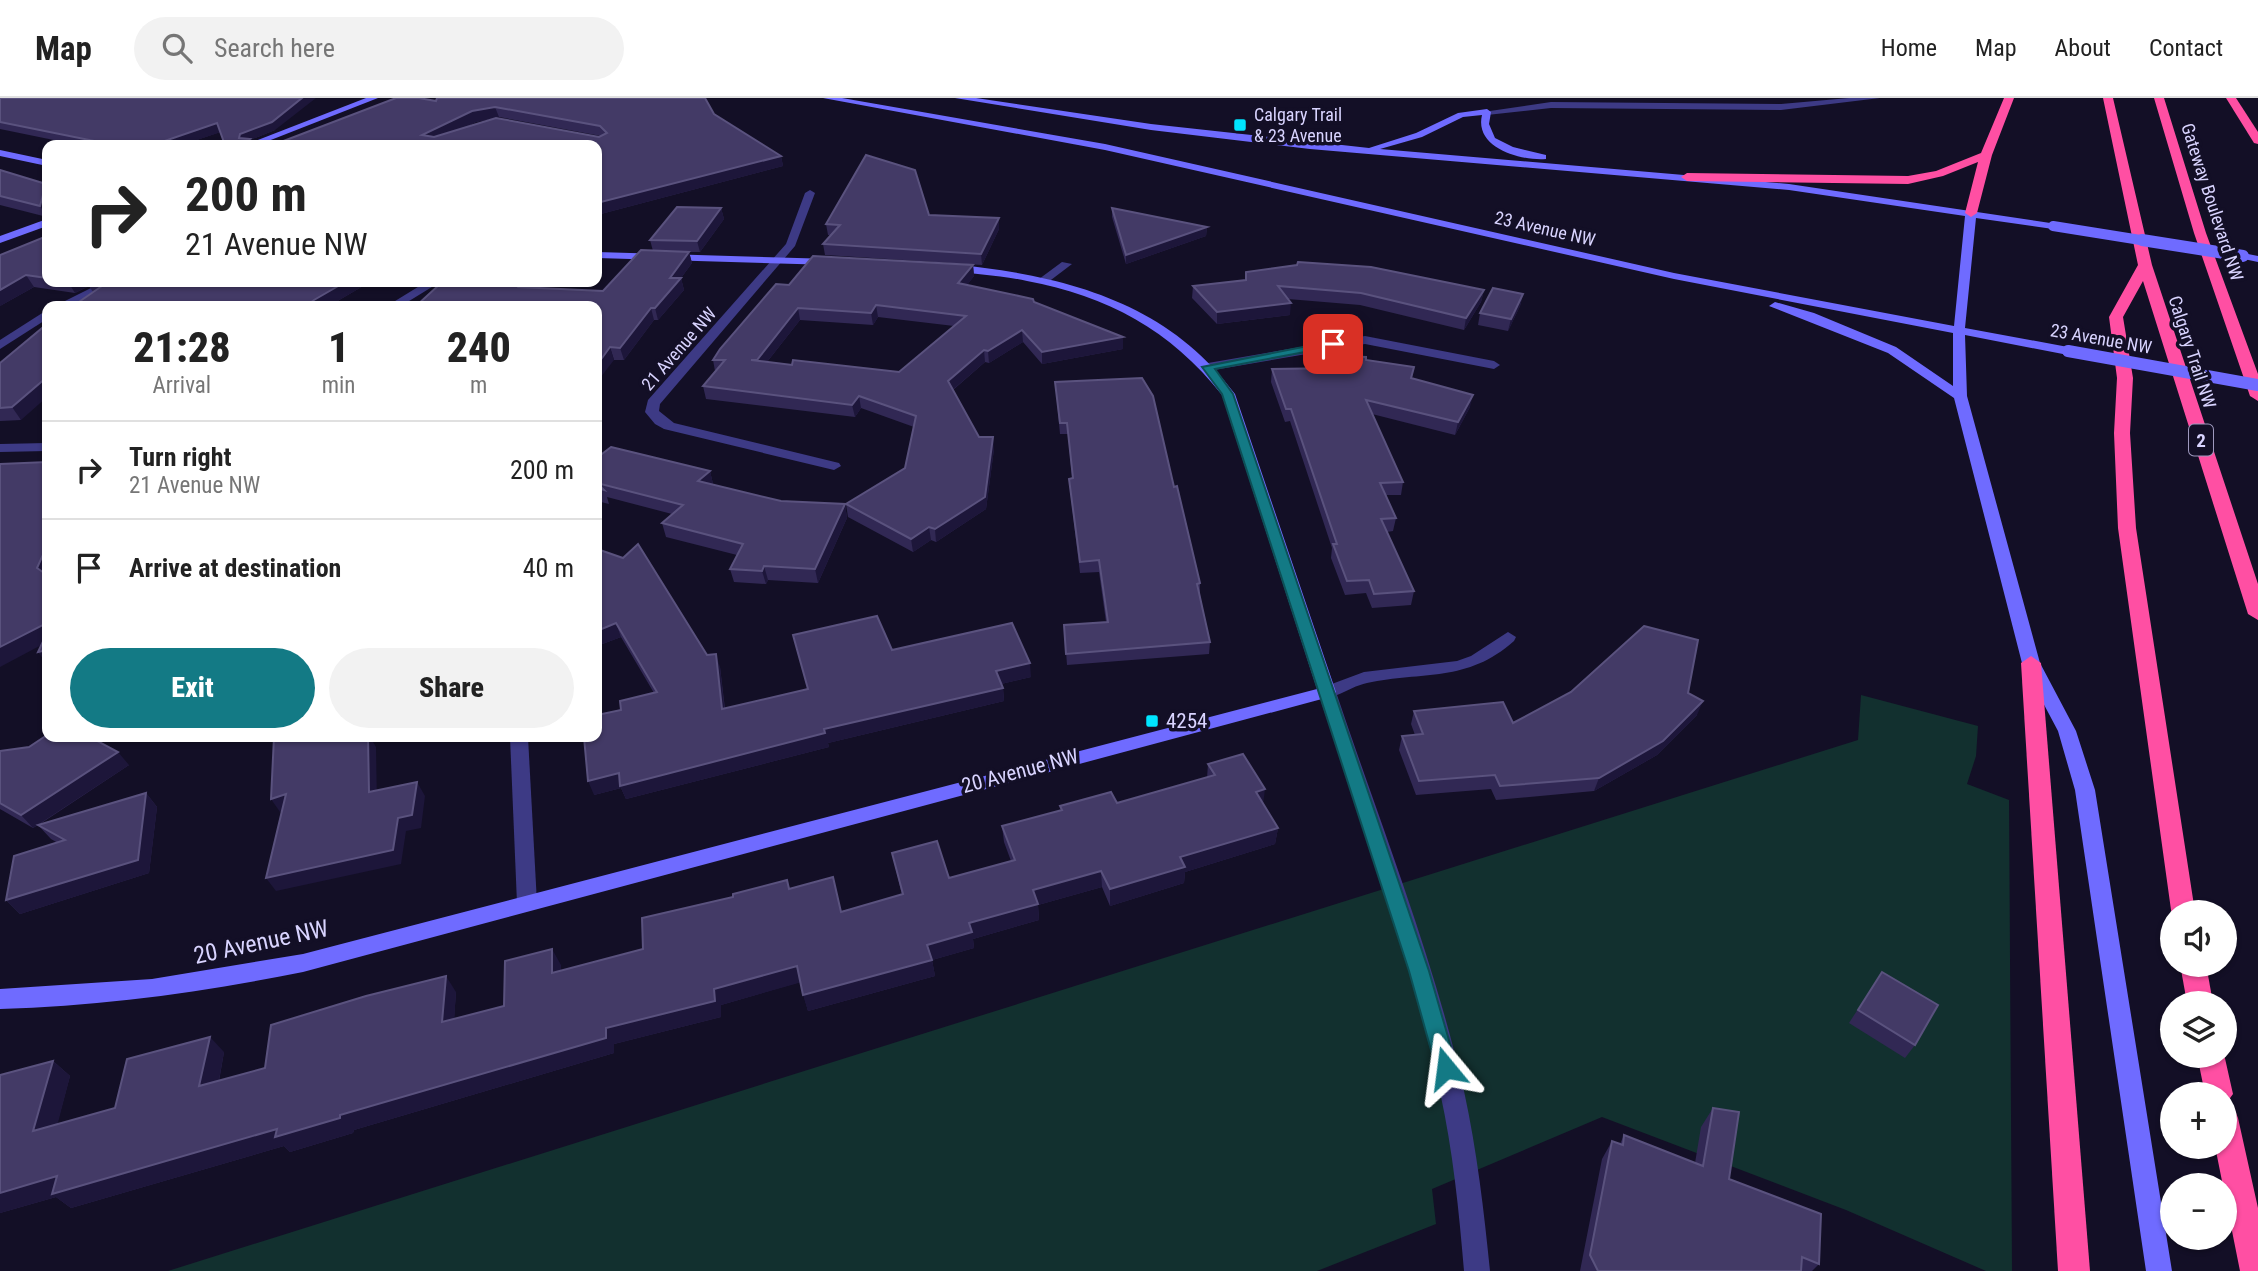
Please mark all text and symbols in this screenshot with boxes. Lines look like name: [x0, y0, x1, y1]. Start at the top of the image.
search box: [134, 17, 624, 80]
text: Map: [35, 29, 92, 68]
icon: search: [158, 29, 196, 67]
text: Search here: [214, 33, 335, 63]
text: Home: [1881, 34, 1937, 62]
text: Map: [1975, 34, 2017, 62]
text: About: [2055, 34, 2111, 62]
text: Contact: [2149, 34, 2223, 62]
place label: Calgary Trail & 23 Avenue: [1254, 104, 1342, 146]
marker: Calgary Trail & 23 Avenue: [1232, 117, 1248, 133]
street label: Gateway Boulevard NW: [2177, 120, 2248, 283]
text: 200 m: [185, 166, 307, 223]
icon: right: [70, 168, 161, 259]
street label: 23 Avenue NW: [1493, 207, 1598, 250]
text: 21 Avenue NW: [185, 225, 368, 263]
street label: Calgary Trail NW: [2164, 293, 2221, 411]
street label: 21 Avenue NW: [637, 303, 720, 394]
pin: [1303, 314, 1363, 374]
street label: 23 Avenue NW: [2049, 319, 2154, 358]
text: 21:28: [133, 323, 230, 372]
text: 1: [328, 323, 349, 372]
text: 240: [447, 323, 511, 372]
icon: arrive: [1314, 325, 1352, 363]
text: Arrival: [153, 372, 211, 399]
text: min: [322, 372, 355, 399]
text: m: [470, 372, 487, 399]
road number: 2: [2189, 424, 2213, 456]
text: Turn right: [129, 442, 231, 472]
icon: right: [70, 451, 108, 489]
text: 200 m: [510, 455, 574, 485]
text: 21 Avenue NW: [129, 472, 260, 499]
icon: arrive: [70, 549, 108, 587]
text: Arrive at destination: [129, 553, 341, 583]
text: 40 m: [523, 553, 574, 583]
button: Exit: [70, 648, 315, 728]
button: Share: [329, 648, 574, 728]
place label: 4254: [1166, 709, 1207, 733]
marker: 4254: [1144, 713, 1160, 729]
street label: 20 Avenue NW: [959, 744, 1081, 798]
map controls: [2160, 900, 2237, 1250]
button: sound: [2160, 900, 2237, 977]
street label: 20 Avenue NW: [191, 914, 331, 970]
button: layers: [2160, 991, 2237, 1068]
position arrow: [1409, 1031, 1483, 1105]
button: +: [2160, 1082, 2237, 1159]
button: −: [2160, 1173, 2237, 1250]

